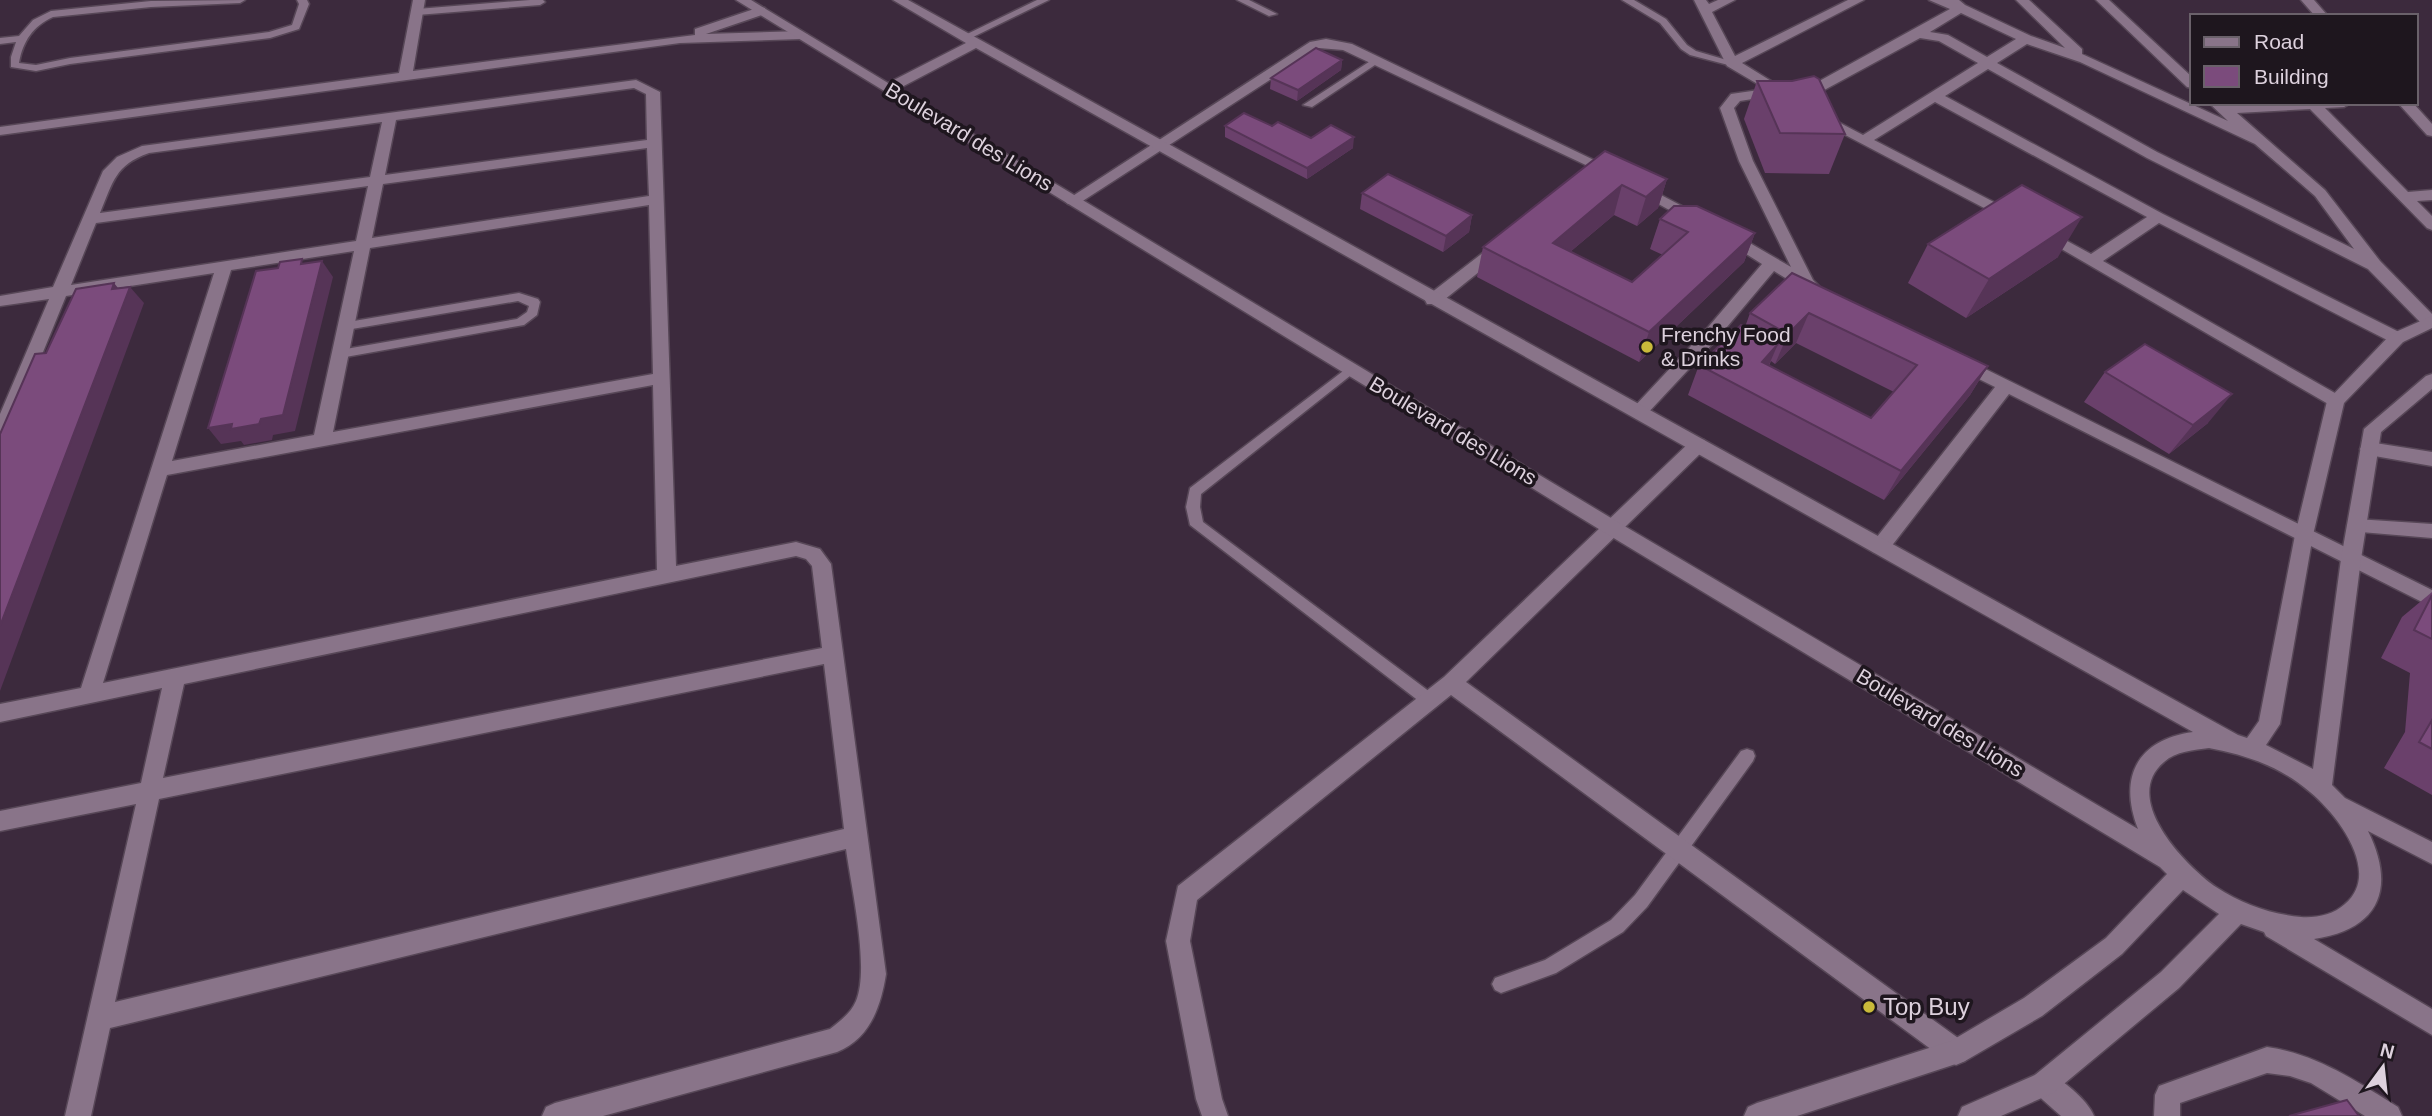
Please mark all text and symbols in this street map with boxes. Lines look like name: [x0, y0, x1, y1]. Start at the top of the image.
legend: [2190, 14, 2418, 105]
text: Road: [2254, 30, 2304, 53]
text: Building: [2254, 65, 2329, 88]
street label: Boulevard des Lions: [882, 78, 1057, 195]
place label: Frenchy Food & Drinks: [1661, 323, 1791, 370]
marker: Frenchy Food & Drinks: [1639, 339, 1655, 355]
street label: Boulevard des Lions: [1366, 372, 1541, 489]
street label: Boulevard des Lions: [1853, 664, 2028, 781]
place label: Top Buy: [1883, 993, 1970, 1020]
marker: Top Buy: [1861, 999, 1877, 1015]
north arrow: [2348, 1032, 2418, 1102]
text: N: [2378, 1039, 2397, 1063]

